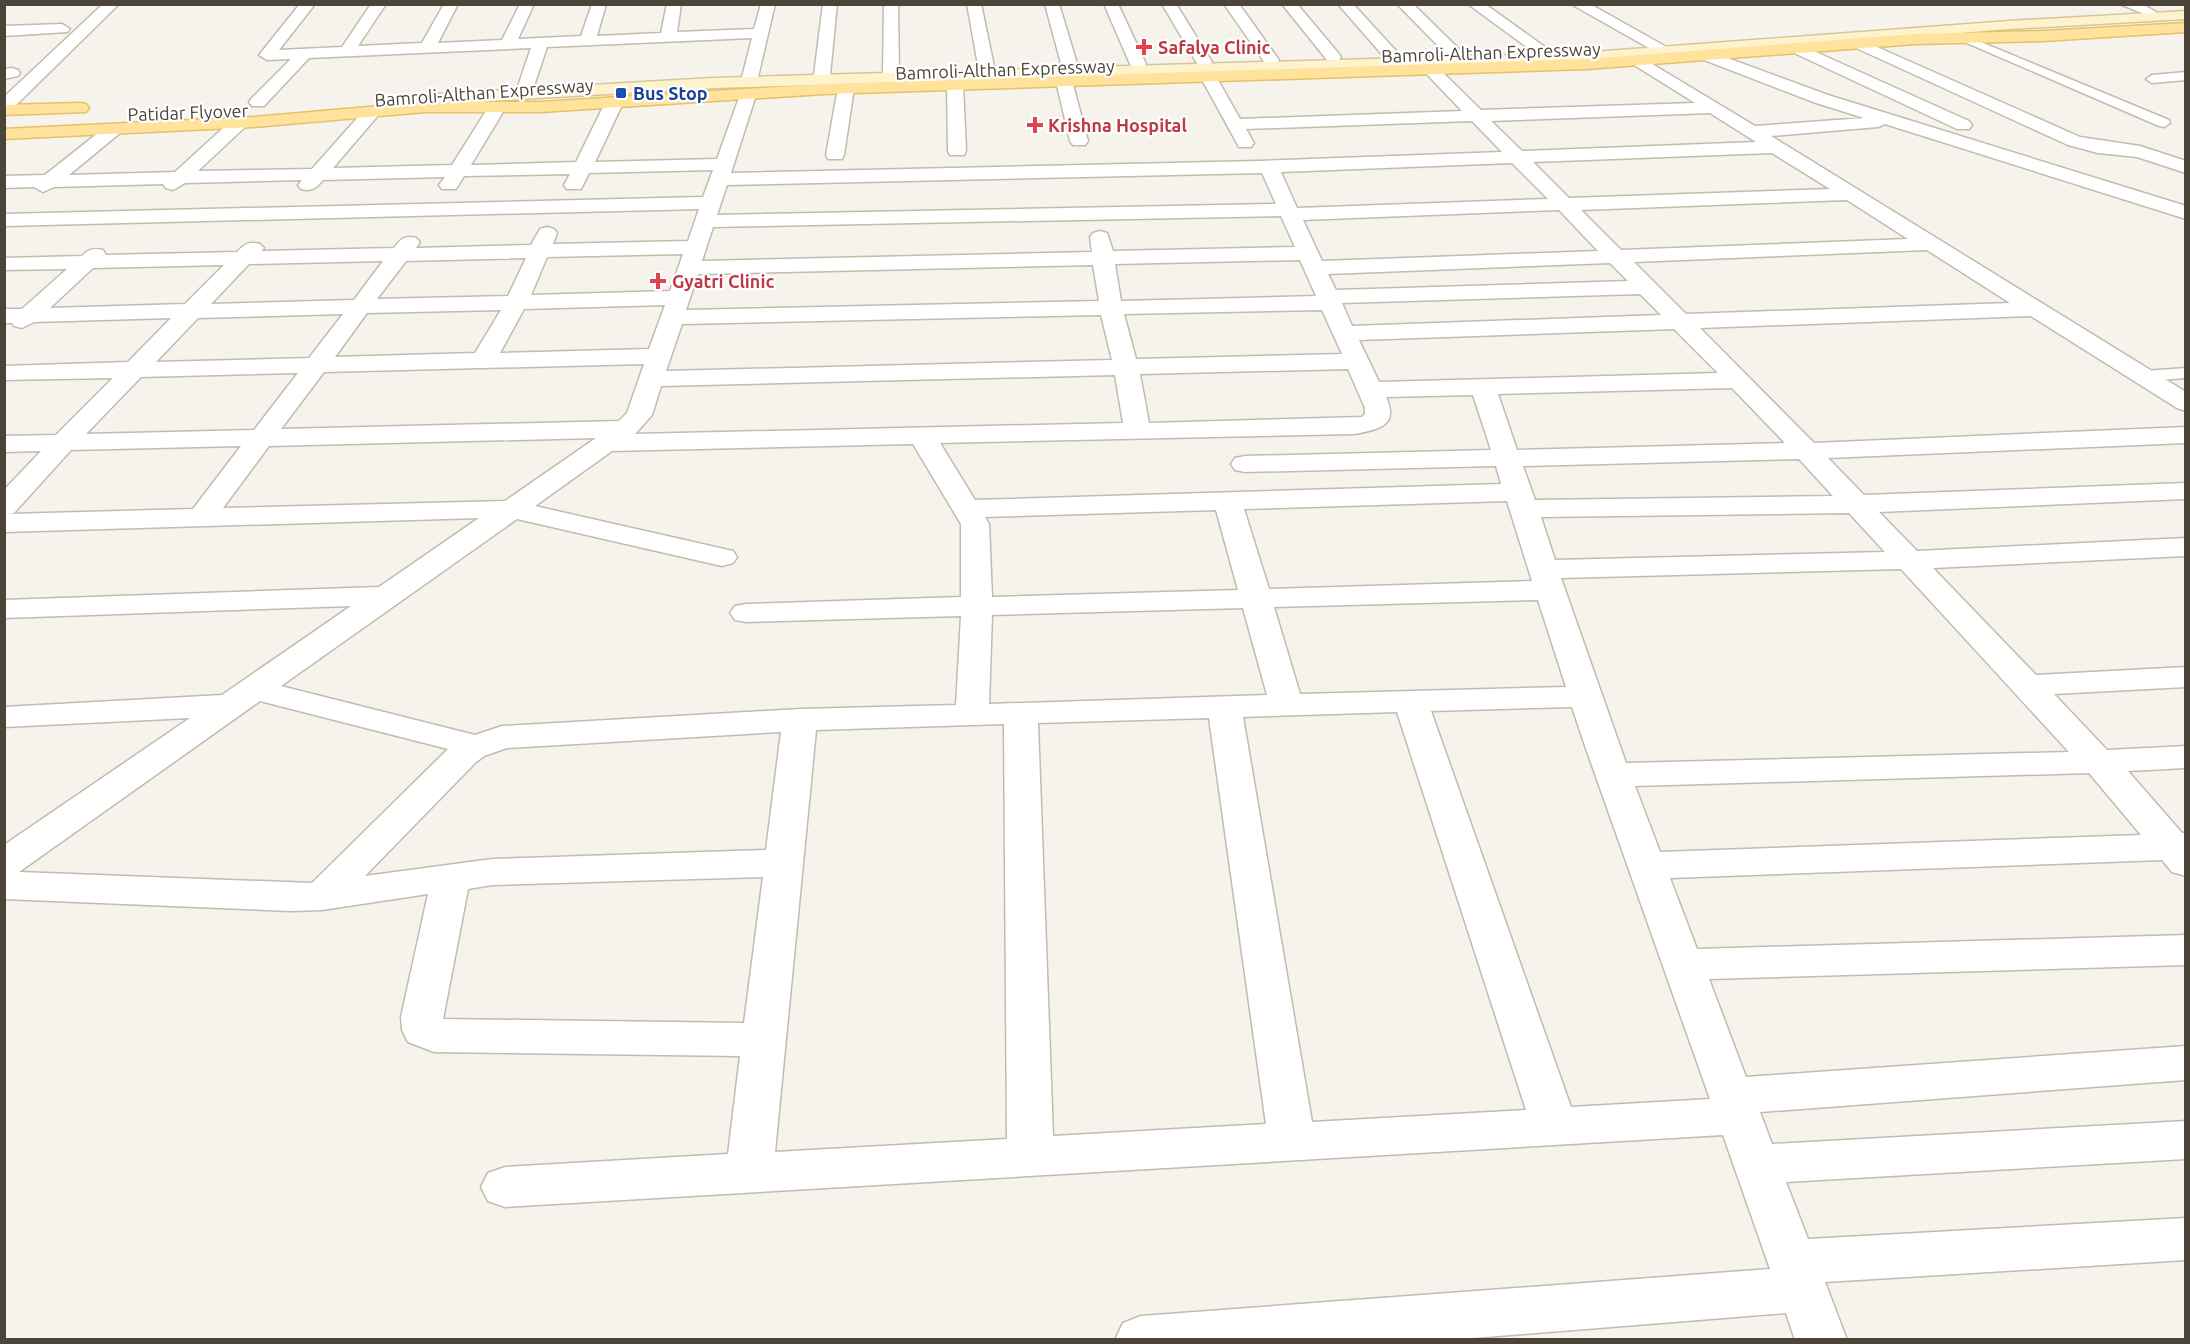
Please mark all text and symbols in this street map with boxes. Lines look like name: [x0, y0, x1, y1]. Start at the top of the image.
place label: Safalya Clinic: [1158, 37, 1270, 57]
marker: Safalya Clinic: [1135, 38, 1153, 56]
street label: Bamroli-Althan Expressway: [1381, 38, 1601, 66]
street label: Bamroli-Althan Expressway: [895, 55, 1115, 83]
street label: Bamroli-Althan Expressway: [374, 74, 594, 110]
place label: Bus Stop: [633, 83, 708, 103]
marker: Bus Stop: [614, 86, 628, 100]
street label: Patidar Flyover: [127, 100, 249, 124]
place label: Krishna Hospital: [1048, 115, 1187, 135]
marker: Krishna Hospital: [1026, 116, 1044, 134]
place label: Gyatri Clinic: [672, 271, 774, 291]
marker: Gyatri Clinic: [649, 272, 667, 290]

